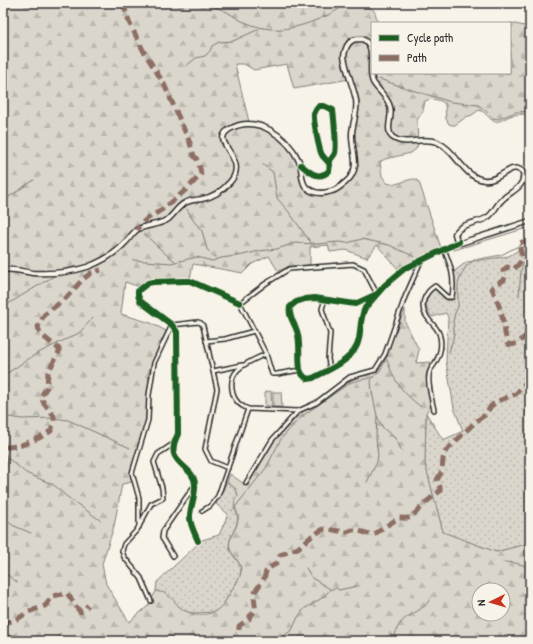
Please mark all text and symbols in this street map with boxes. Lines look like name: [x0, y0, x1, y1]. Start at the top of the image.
legend: [371, 22, 511, 74]
text: Cycle path: [407, 29, 453, 46]
text: Path: [407, 49, 427, 66]
north arrow: [471, 582, 511, 622]
text: N: [474, 599, 488, 606]

